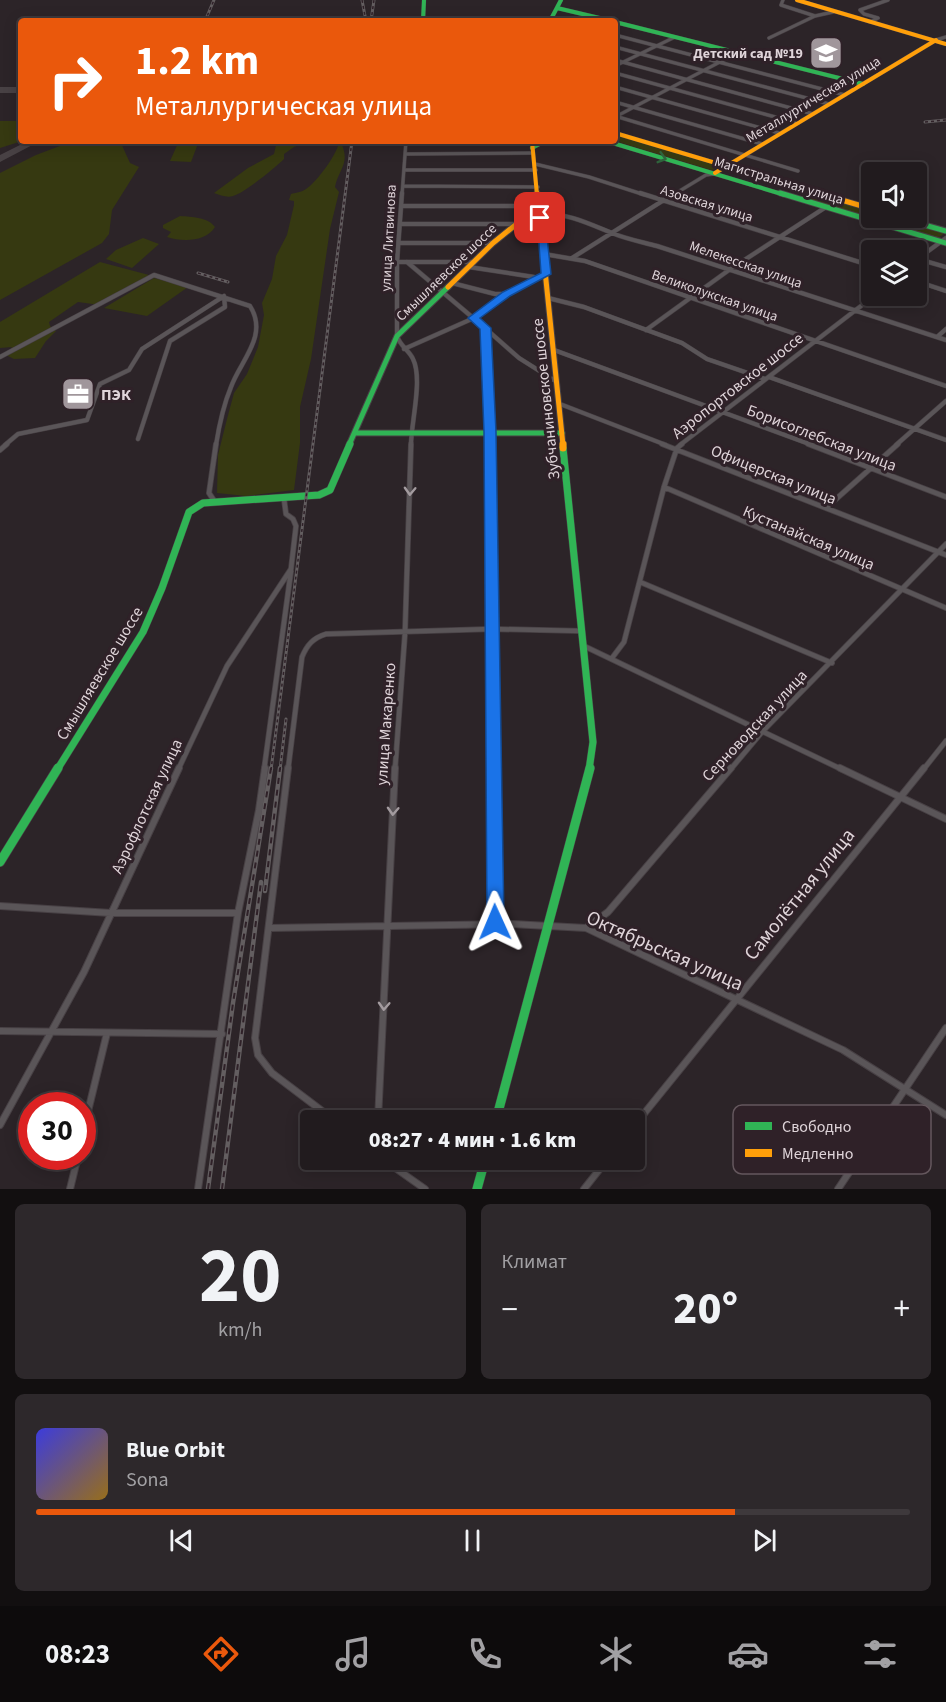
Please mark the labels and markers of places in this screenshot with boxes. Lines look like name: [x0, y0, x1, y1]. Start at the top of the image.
school or university icon: Детский сад №19: [808, 35, 844, 71]
place label: Детский сад №19: [693, 44, 803, 64]
pin: [514, 192, 565, 243]
office icon: ПЭК: [60, 376, 96, 412]
place label: ПЭК: [101, 384, 131, 406]

